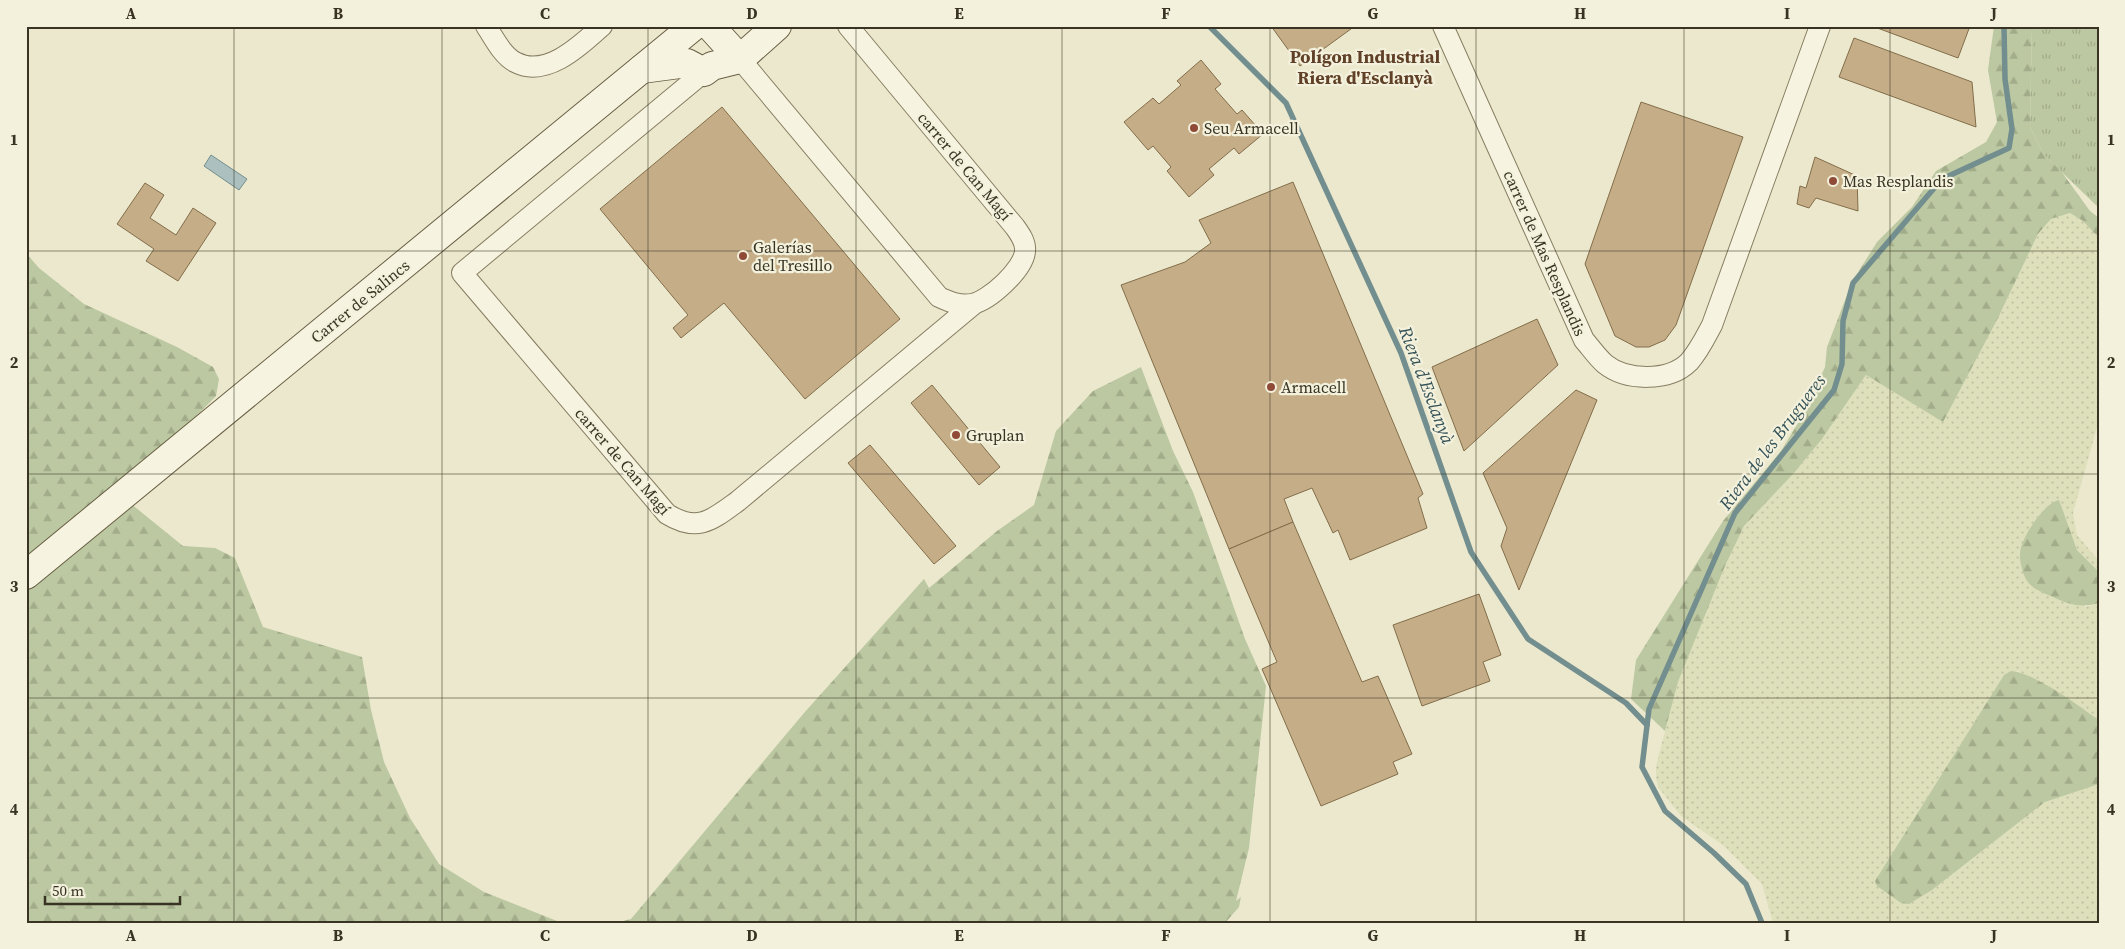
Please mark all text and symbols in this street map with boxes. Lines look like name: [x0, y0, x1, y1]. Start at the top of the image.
text: A: [126, 2, 137, 24]
text: B: [333, 2, 344, 24]
text: C: [540, 2, 550, 24]
text: D: [746, 2, 758, 24]
text: E: [954, 2, 964, 24]
text: F: [1161, 2, 1171, 24]
text: G: [1368, 2, 1379, 24]
text: H: [1574, 2, 1586, 24]
text: I: [1784, 2, 1790, 24]
text: J: [1990, 2, 1997, 24]
district label: Polígon Industrial Riera d'Esclanyà: [1290, 44, 1440, 90]
street label: carrer de Can Magí: [913, 107, 1017, 225]
place label: Seu Armacell: [1204, 117, 1299, 139]
marker: Seu Armacell: [1188, 122, 1200, 134]
text: 1: [10, 128, 18, 150]
text: 1: [2107, 128, 2115, 150]
street label: carrer de Mas Resplandis: [1498, 167, 1592, 339]
place label: Mas Resplandis: [1843, 170, 1954, 192]
marker: Mas Resplandis: [1827, 175, 1839, 187]
place label: Galerías del Tresillo: [753, 236, 832, 276]
marker: Galerías del Tresillo: [737, 250, 749, 262]
street label: Carrer de Salincs: [306, 254, 414, 348]
water label: Riera d'Esclanyà: [1393, 322, 1461, 448]
text: 2: [10, 351, 19, 373]
text: 2: [2107, 351, 2116, 373]
water label: Riera de les Brugueres: [1712, 369, 1831, 516]
place label: Armacell: [1281, 376, 1347, 398]
marker: Armacell: [1265, 381, 1277, 393]
street label: carrer de Can Magí: [570, 403, 676, 520]
place label: Gruplan: [966, 424, 1025, 446]
marker: Gruplan: [950, 429, 962, 441]
text: 3: [10, 575, 19, 597]
text: 3: [2107, 575, 2116, 597]
text: 4: [10, 798, 19, 820]
text: 4: [2107, 798, 2116, 820]
scale bar: [45, 874, 180, 906]
text: 50 m: [52, 880, 84, 901]
text: A: [126, 924, 137, 946]
text: B: [333, 924, 344, 946]
text: C: [540, 924, 550, 946]
text: D: [746, 924, 758, 946]
text: E: [954, 924, 964, 946]
text: F: [1161, 924, 1171, 946]
text: G: [1368, 924, 1379, 946]
text: H: [1574, 924, 1586, 946]
text: I: [1784, 924, 1790, 946]
text: J: [1990, 924, 1997, 946]

